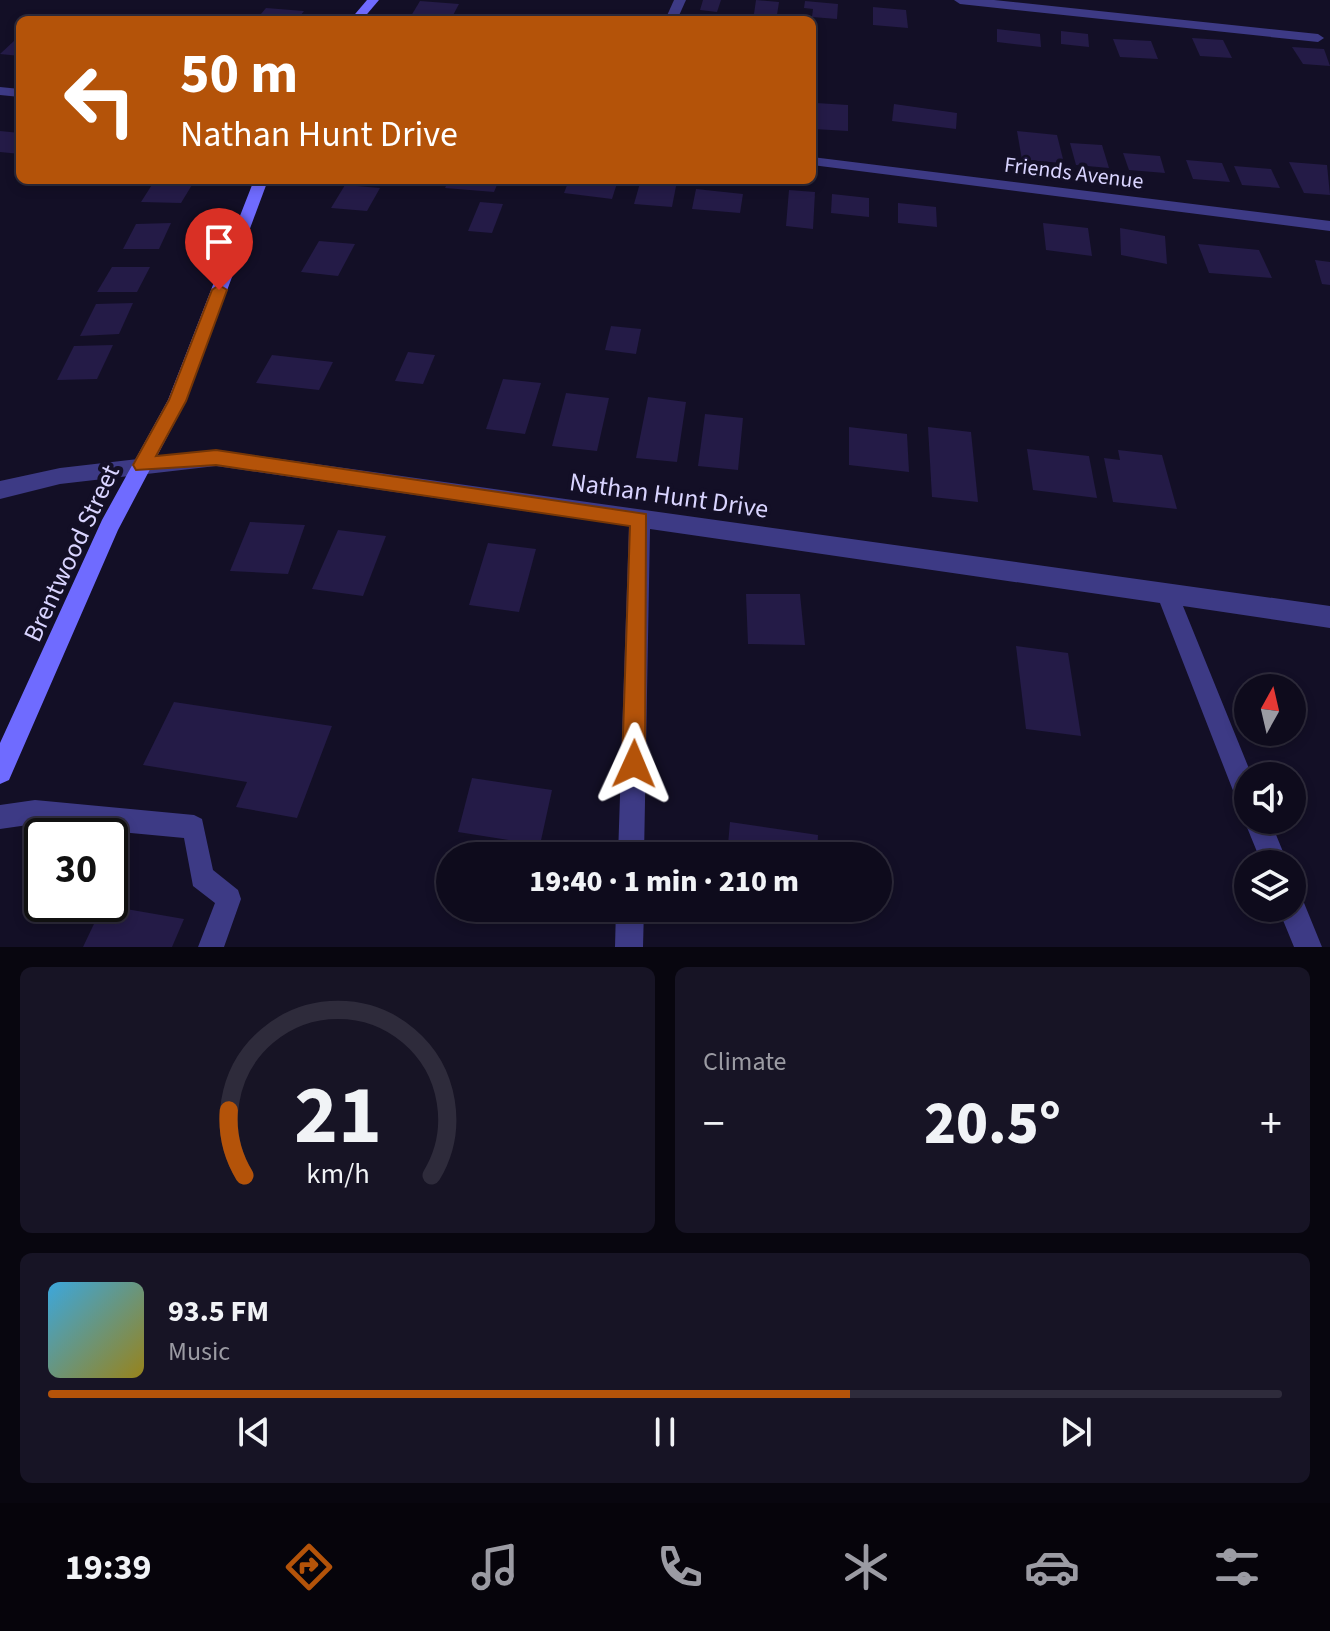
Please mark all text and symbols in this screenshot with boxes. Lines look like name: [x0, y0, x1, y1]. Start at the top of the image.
text: 50 m: [180, 35, 298, 114]
icon: left: [48, 48, 152, 152]
text: Nathan Hunt Drive: [180, 109, 458, 160]
street label: Friends Avenue: [1002, 149, 1145, 197]
pin: [185, 208, 253, 290]
icon: arrive: [197, 220, 241, 264]
street label: Brentwood Street: [14, 458, 129, 648]
street label: Nathan Hunt Drive: [567, 463, 771, 528]
north arrow: [1234, 674, 1306, 746]
map controls: [1234, 674, 1306, 922]
position arrow: [592, 722, 676, 806]
button: sound: [1234, 762, 1306, 834]
speed limit sign: 30: [24, 818, 128, 922]
button: layers: [1234, 850, 1306, 922]
text: 19:40 · 1 min · 210 m: [529, 860, 799, 903]
text: Climate: [703, 1043, 787, 1080]
text: 21: [294, 1057, 381, 1175]
text: 20.5°: [924, 1082, 1061, 1167]
text: −: [703, 1093, 725, 1156]
text: +: [1260, 1093, 1282, 1156]
text: km/h: [306, 1154, 369, 1194]
text: 93.5 FM: [168, 1290, 269, 1333]
text: Music: [168, 1333, 230, 1370]
icon: previous: [232, 1410, 276, 1454]
icon: pause: [643, 1410, 687, 1454]
icon: next: [1054, 1410, 1098, 1454]
icon: directions: [281, 1539, 337, 1595]
icon: music: [467, 1539, 523, 1595]
icon: phone: [652, 1539, 708, 1595]
icon: climate: [838, 1539, 894, 1595]
icon: car: [1024, 1539, 1080, 1595]
icon: filters: [1209, 1539, 1265, 1595]
text: 19:39: [65, 1542, 152, 1593]

